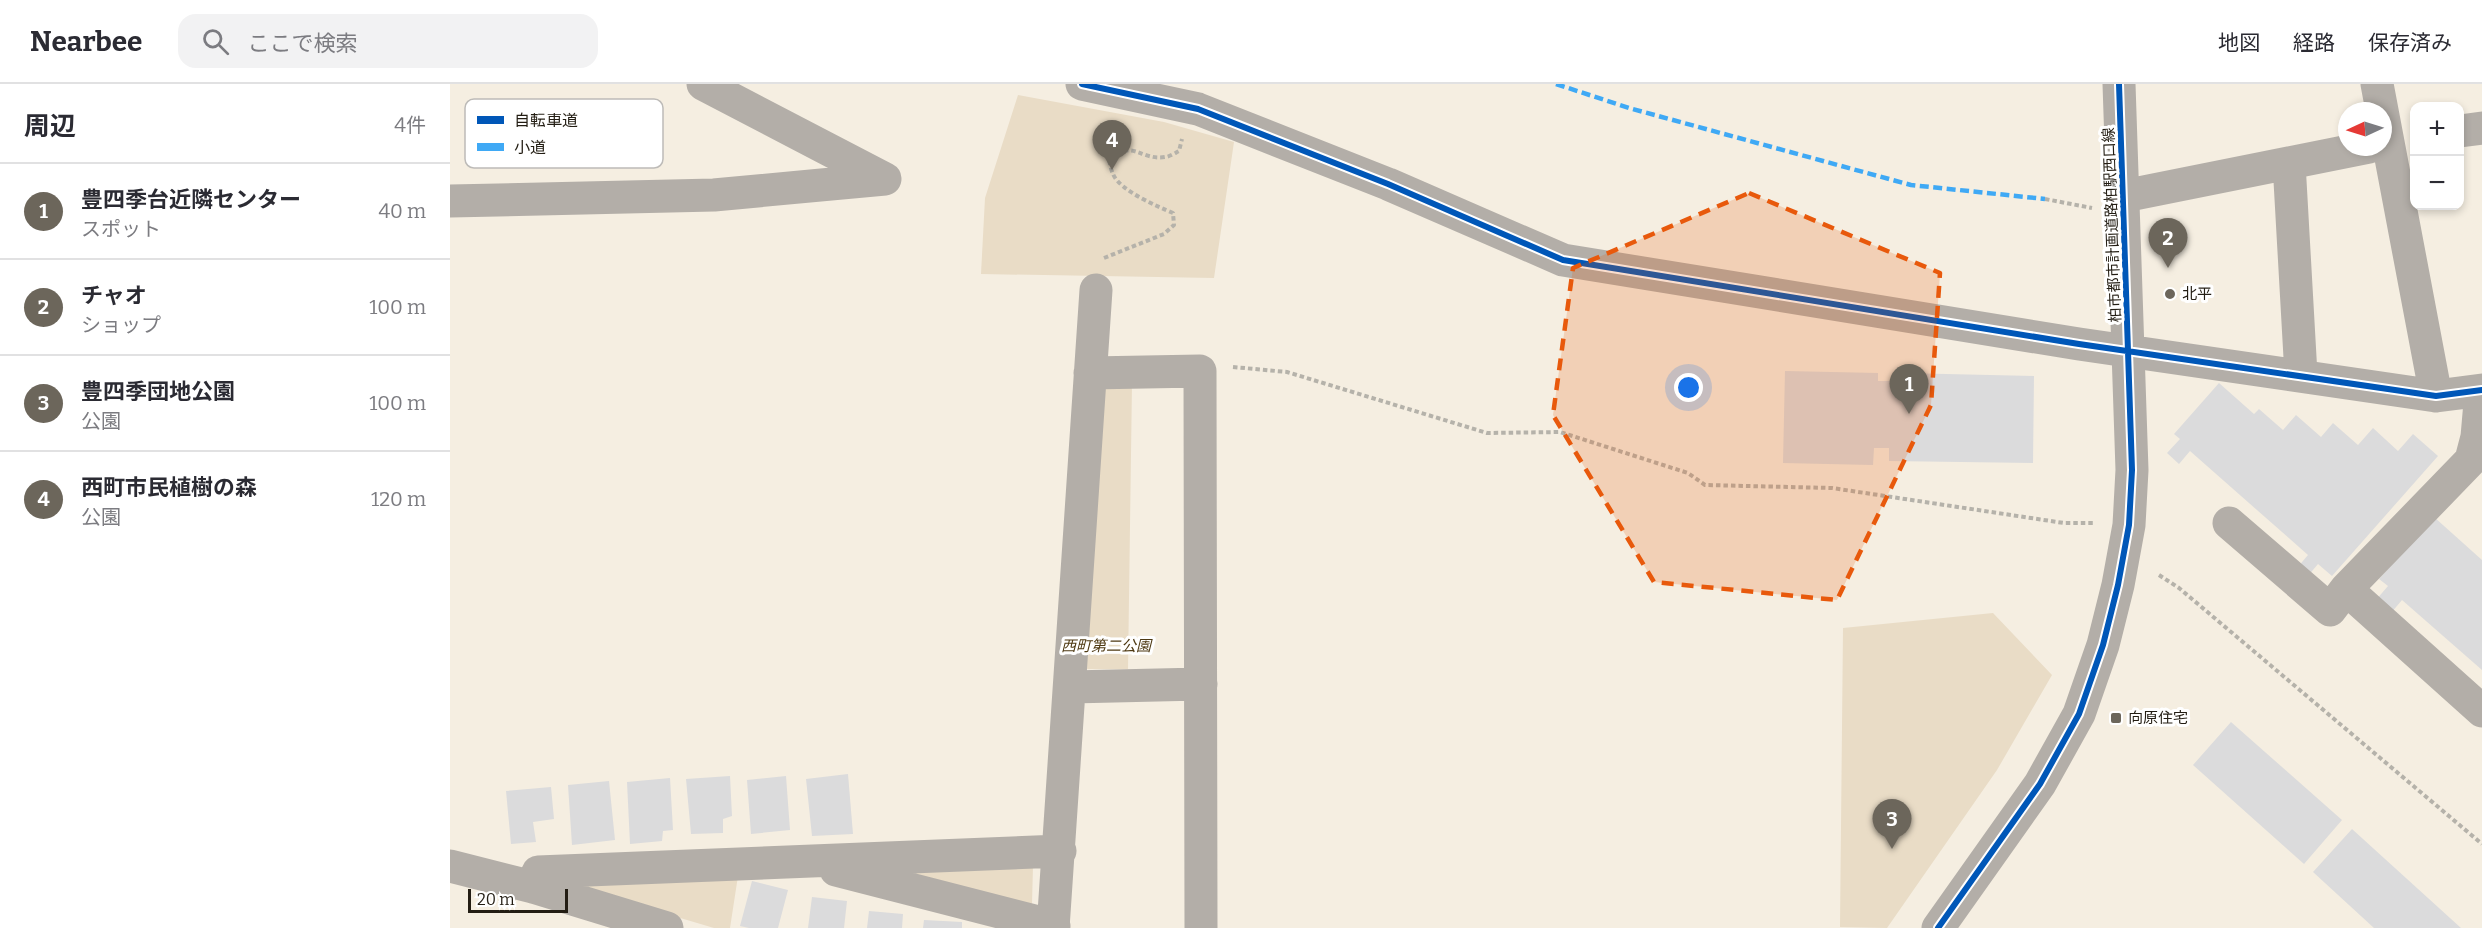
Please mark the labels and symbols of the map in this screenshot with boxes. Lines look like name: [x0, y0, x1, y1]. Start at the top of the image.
legend: [465, 99, 663, 168]
north arrow: [2338, 102, 2392, 156]
text: 自転車道: [514, 111, 578, 130]
pin: 4: [1092, 120, 1132, 170]
street label: 柏市都市計画道路柏駅西口線: [2100, 127, 2124, 323]
text: 小道: [514, 138, 546, 157]
pin: 2: [2148, 218, 2188, 268]
place label: 北平: [2182, 285, 2212, 303]
marker: 北平: [2163, 287, 2177, 301]
pin: 1: [1890, 364, 1928, 414]
your location: [1674, 373, 1703, 402]
park label: 西町第二公園: [1061, 637, 1153, 655]
place label: 向原住宅: [2128, 709, 2188, 727]
marker: 向原住宅: [2109, 711, 2123, 725]
pin: 3: [1872, 800, 1912, 849]
scale bar: [468, 886, 568, 914]

